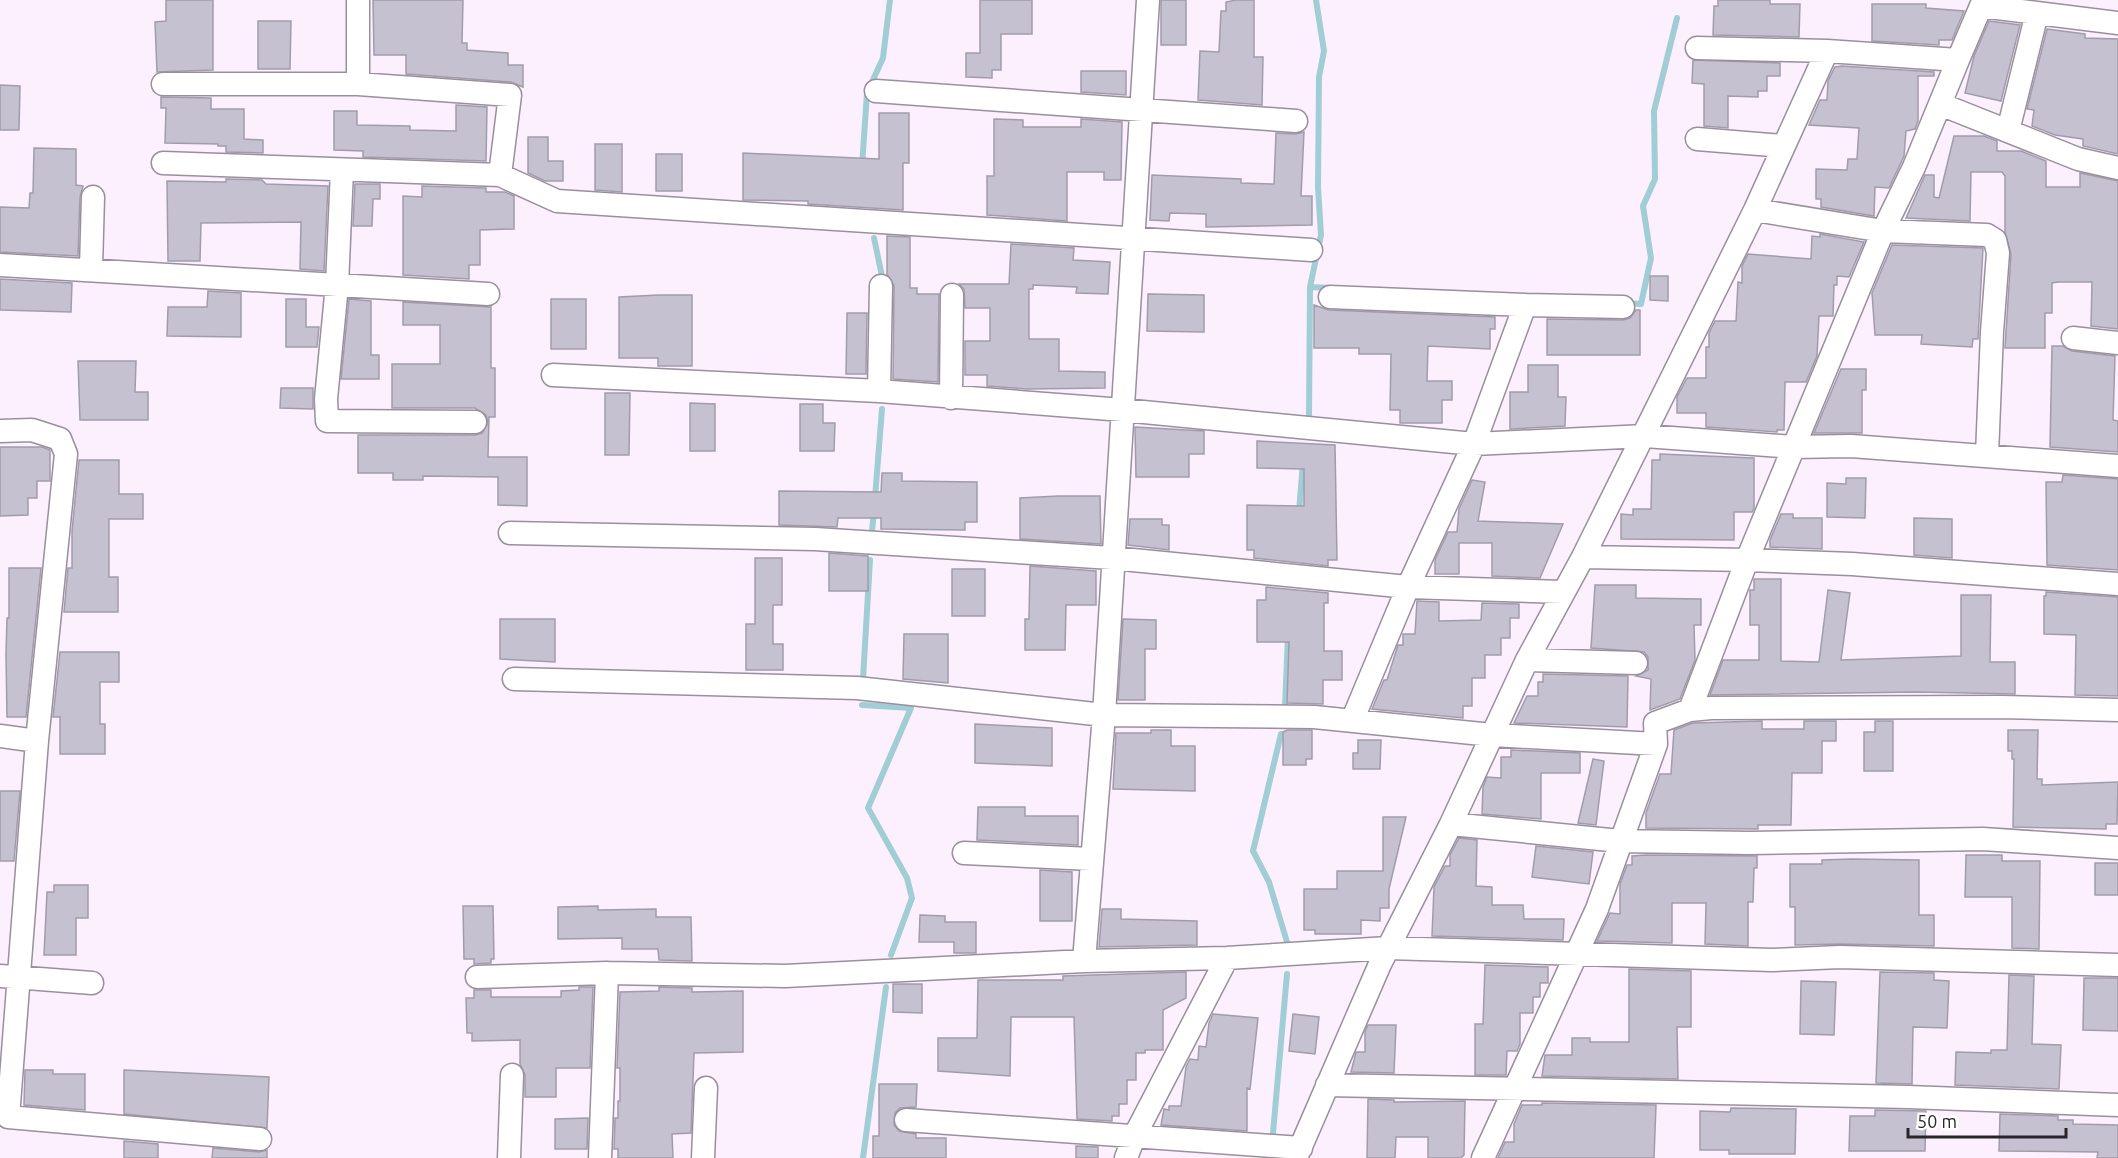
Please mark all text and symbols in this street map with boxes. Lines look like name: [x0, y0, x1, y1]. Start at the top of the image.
scale bar: [1908, 1101, 2066, 1139]
text: 50 m: [1917, 1111, 1957, 1131]

